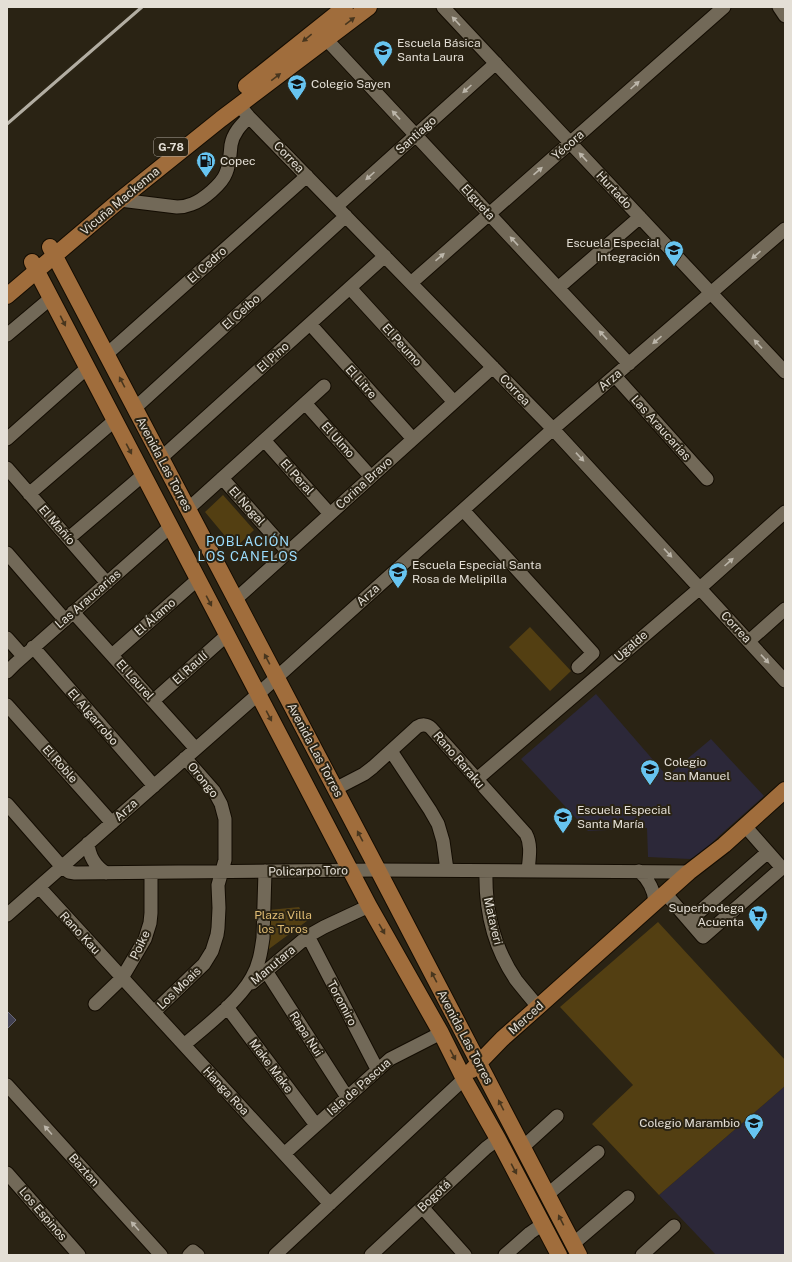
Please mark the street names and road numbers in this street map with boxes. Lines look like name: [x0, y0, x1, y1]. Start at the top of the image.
street label: Santiago: [393, 113, 439, 157]
street label: Yécora: [549, 127, 587, 163]
road number: G-78: [154, 138, 188, 156]
street label: Correa: [271, 139, 307, 175]
street label: Vicuña Mackenna: [78, 164, 162, 238]
street label: Hurtado: [593, 168, 635, 212]
street label: Elgueta: [458, 181, 498, 223]
street label: El Cedro: [185, 244, 229, 286]
street label: El Ceibo: [219, 291, 263, 333]
street label: El Peumo: [379, 321, 425, 369]
street label: El Pino: [254, 339, 292, 375]
street label: El Litre: [342, 363, 380, 402]
street label: Arza: [596, 366, 624, 394]
street label: Correa: [497, 372, 533, 408]
street label: Las Araucarias: [628, 393, 694, 463]
street label: Avenida Las Torres: [133, 415, 195, 513]
street label: El Ulmo: [318, 419, 358, 461]
street label: Corina Bravo: [333, 454, 395, 512]
street label: El Peral: [277, 456, 317, 498]
street label: El Nogal: [226, 484, 268, 528]
street label: El Mañío: [36, 502, 78, 548]
street label: Las Araucarias: [52, 567, 124, 631]
street label: Arza: [354, 581, 382, 609]
street label: El Álamo: [132, 595, 179, 639]
street label: Correa: [718, 608, 754, 646]
street label: Ugalde: [612, 628, 651, 664]
street label: El Raulí: [170, 648, 211, 687]
street label: El Laurel: [113, 657, 157, 703]
street label: El Algarrobo: [65, 686, 121, 748]
street label: Avenida Las Torres: [284, 701, 346, 799]
street label: Rano Raraku: [431, 729, 487, 791]
street label: El Roble: [39, 742, 81, 786]
street label: Orongo: [185, 760, 222, 801]
street label: Arza: [112, 796, 140, 824]
street label: Policarpo Toro: [268, 863, 348, 879]
street label: Mataveri: [481, 896, 505, 946]
street label: Rano Kau: [57, 909, 103, 957]
street label: Poike: [127, 928, 153, 962]
street label: Manutara: [248, 942, 298, 988]
street label: Los Moais: [154, 964, 204, 1012]
street label: Toromiro: [324, 978, 360, 1028]
street label: Avenida Las Torres: [434, 988, 496, 1086]
street label: Merced: [506, 999, 546, 1037]
street label: Rapa Nui: [286, 1009, 326, 1059]
street label: Make Make: [246, 1036, 296, 1096]
street label: Isla de Pascua: [324, 1056, 394, 1118]
street label: Hanga Roa: [200, 1064, 252, 1118]
street label: Baztan: [66, 1151, 102, 1189]
street label: Bogotá: [415, 1177, 453, 1215]
street label: Los Espinos: [16, 1185, 70, 1243]

